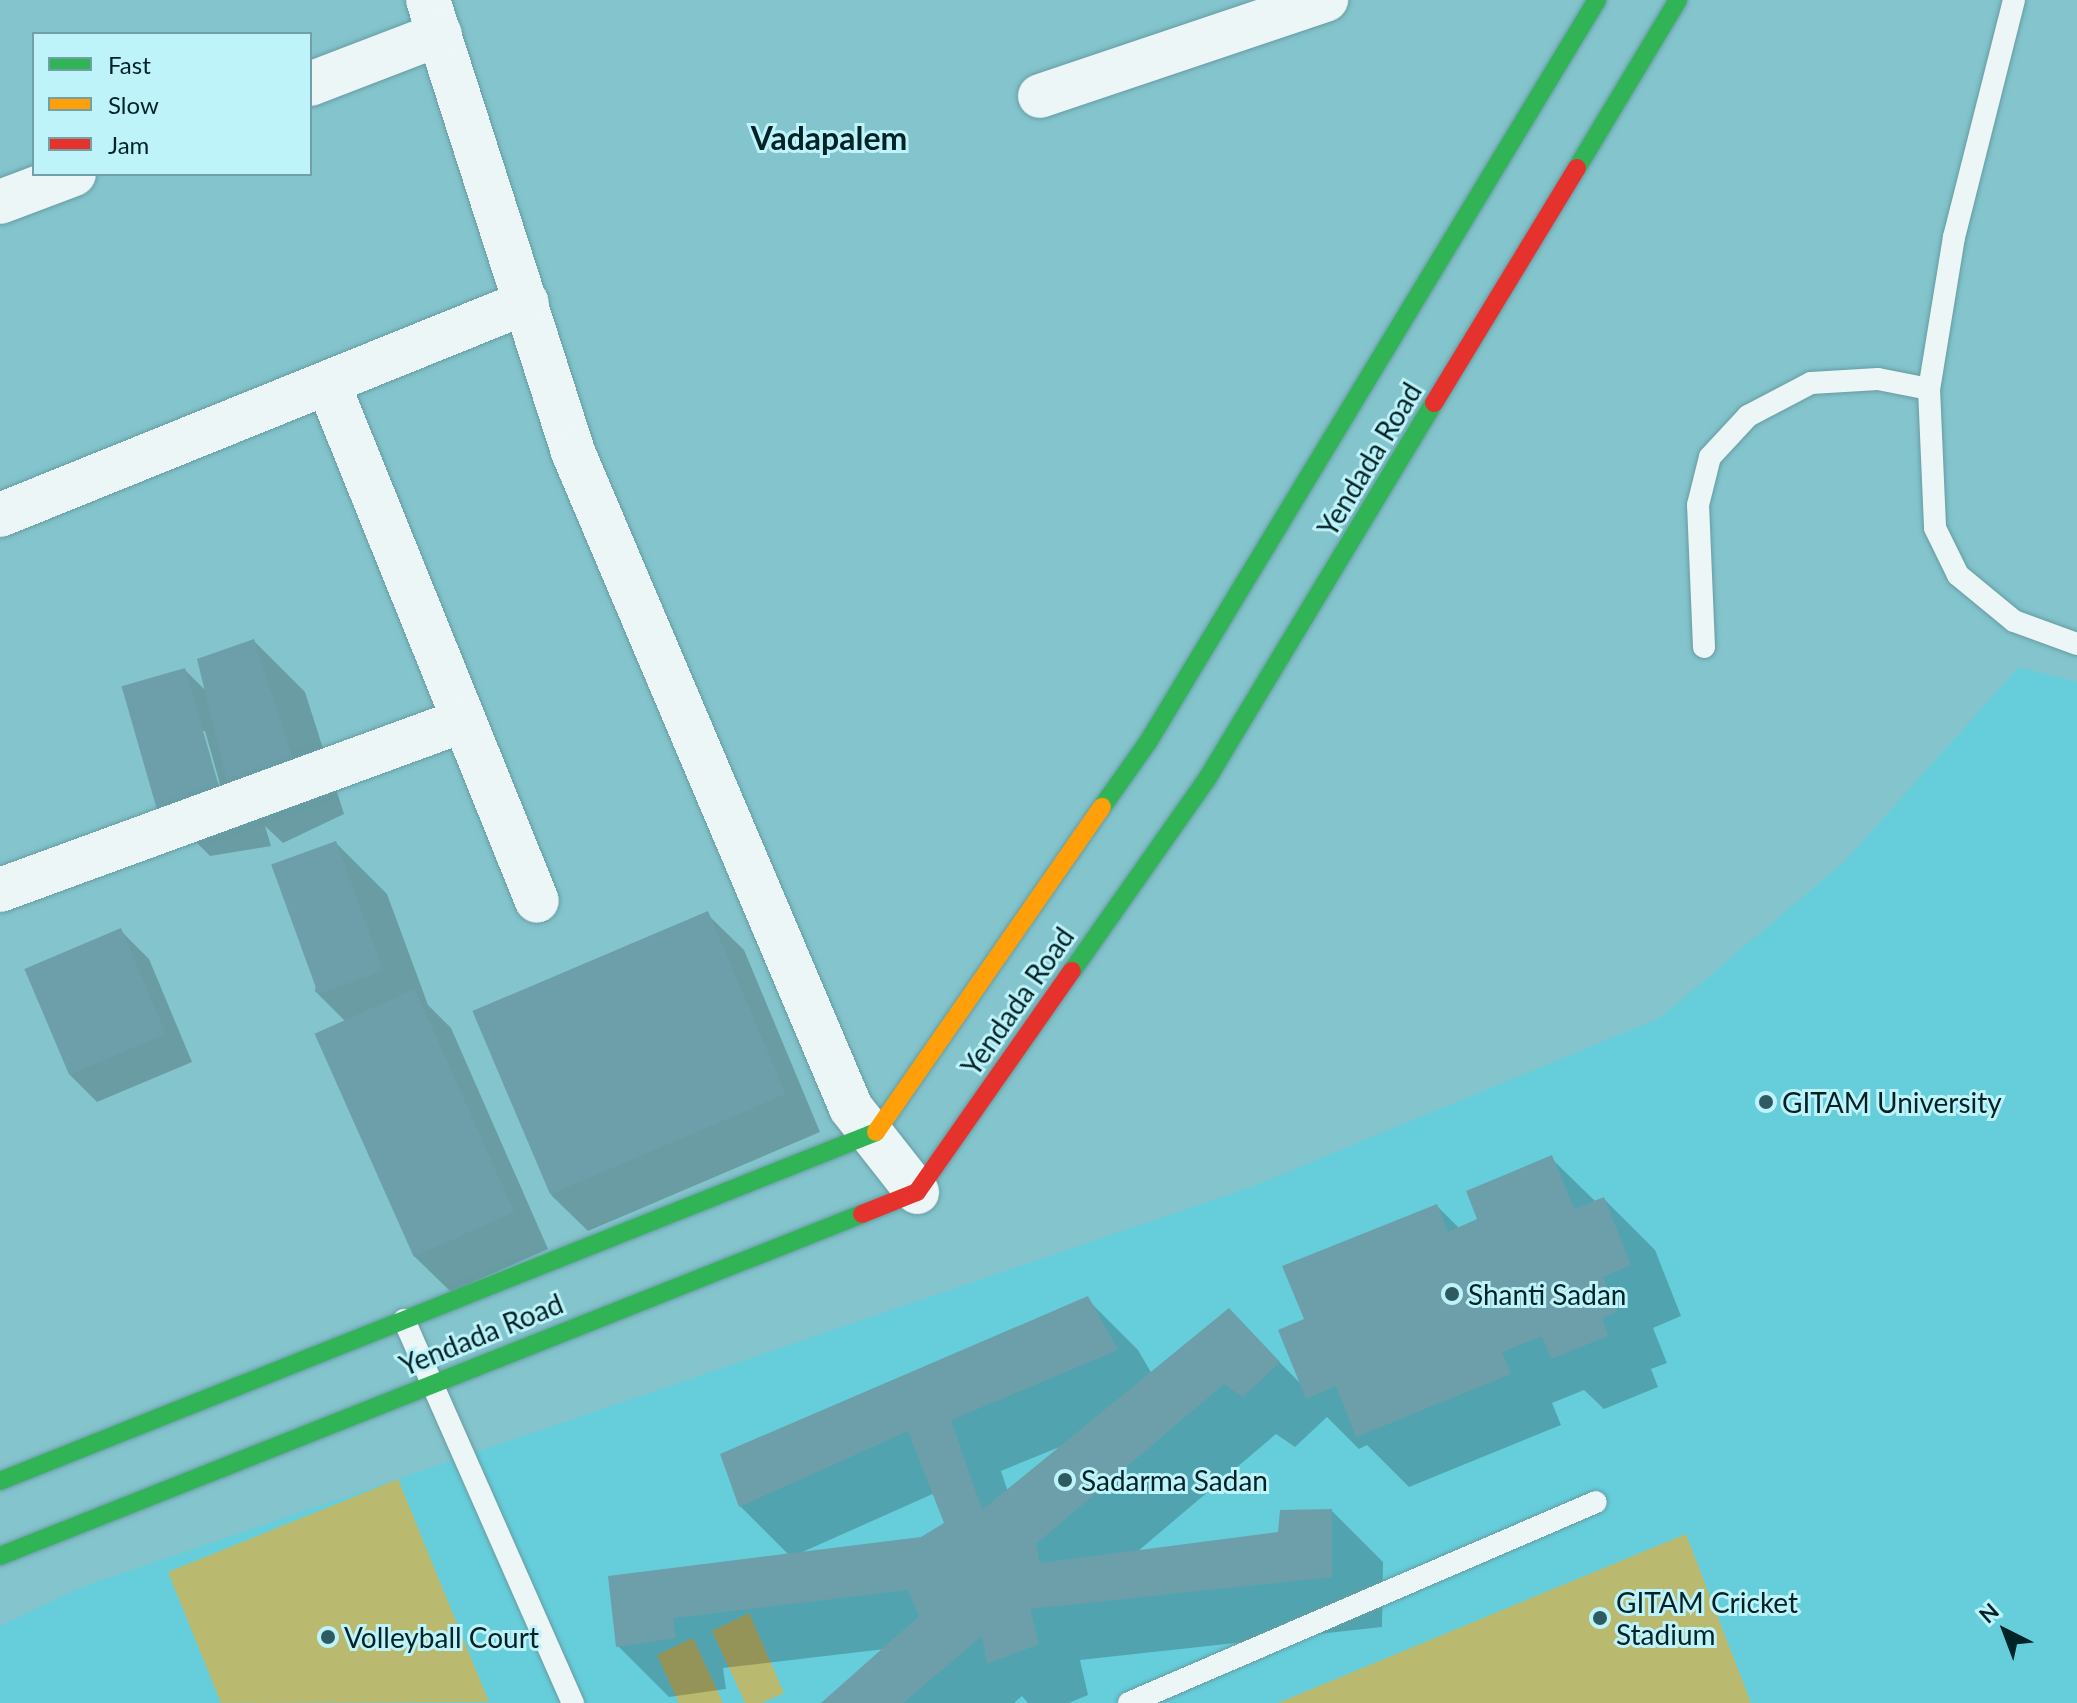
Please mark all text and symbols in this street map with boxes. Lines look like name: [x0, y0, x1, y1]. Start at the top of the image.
legend: [32, 32, 312, 176]
text: Fast: [108, 50, 151, 79]
text: Slow: [108, 90, 159, 119]
district label: Vadapalem: [751, 119, 907, 157]
text: Jam: [108, 130, 149, 159]
street label: Yendada Road: [1310, 376, 1428, 542]
street label: Yendada Road: [954, 920, 1080, 1082]
place label: GITAM University: [1782, 1085, 2002, 1119]
marker: GITAM University: [1757, 1093, 1775, 1111]
place label: Shanti Sadan: [1468, 1277, 1626, 1311]
marker: Shanti Sadan: [1443, 1285, 1461, 1303]
street label: Yendada Road: [394, 1286, 568, 1382]
place label: Sadarma Sadan: [1081, 1463, 1268, 1497]
marker: Sadarma Sadan: [1056, 1471, 1074, 1489]
place label: GITAM Cricket Stadium: [1616, 1585, 1798, 1651]
north arrow: [1965, 1591, 2045, 1671]
text: N: [1973, 1597, 2004, 1629]
marker: GITAM Cricket Stadium: [1591, 1609, 1609, 1627]
place label: Volleyball Court: [344, 1620, 539, 1654]
marker: Volleyball Court: [319, 1628, 337, 1646]

